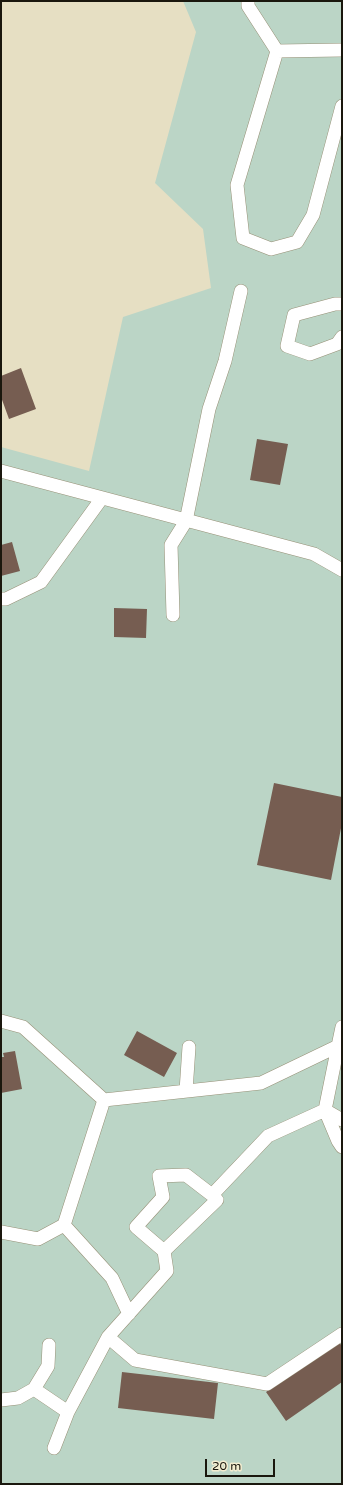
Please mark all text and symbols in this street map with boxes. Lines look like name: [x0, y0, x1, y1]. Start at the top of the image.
scale bar: [207, 1451, 277, 1477]
text: 20 m: [212, 1459, 241, 1473]

